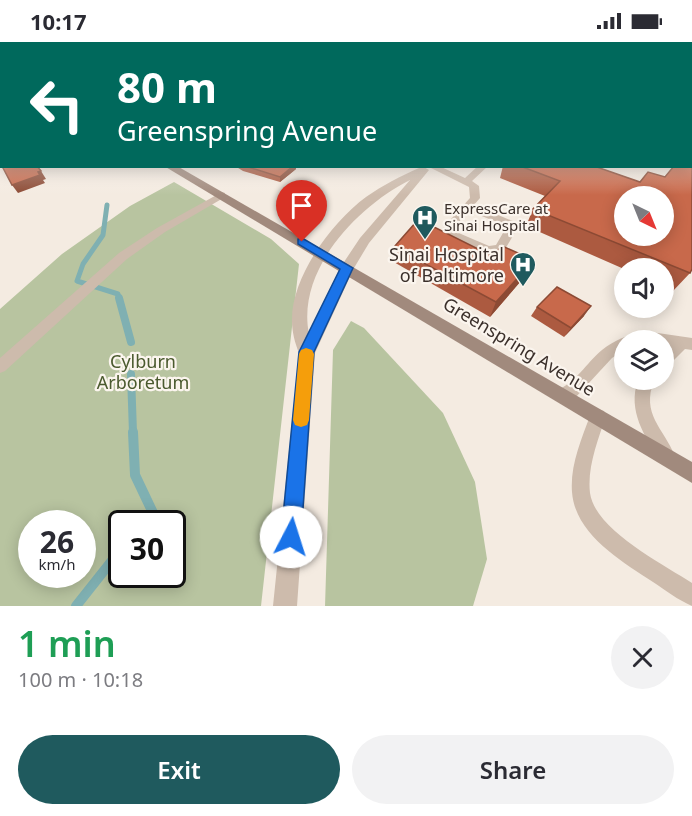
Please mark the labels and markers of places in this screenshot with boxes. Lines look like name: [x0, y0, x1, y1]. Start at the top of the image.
pin: [276, 180, 327, 242]
place label: ExpressCare at Sinai Hospital: [444, 198, 549, 235]
hospital icon: ExpressCare at Sinai Hospital: [410, 203, 440, 241]
place label: Sinai Hospital of Baltimore: [389, 242, 504, 287]
hospital icon: Sinai Hospital of Baltimore: [508, 250, 538, 288]

